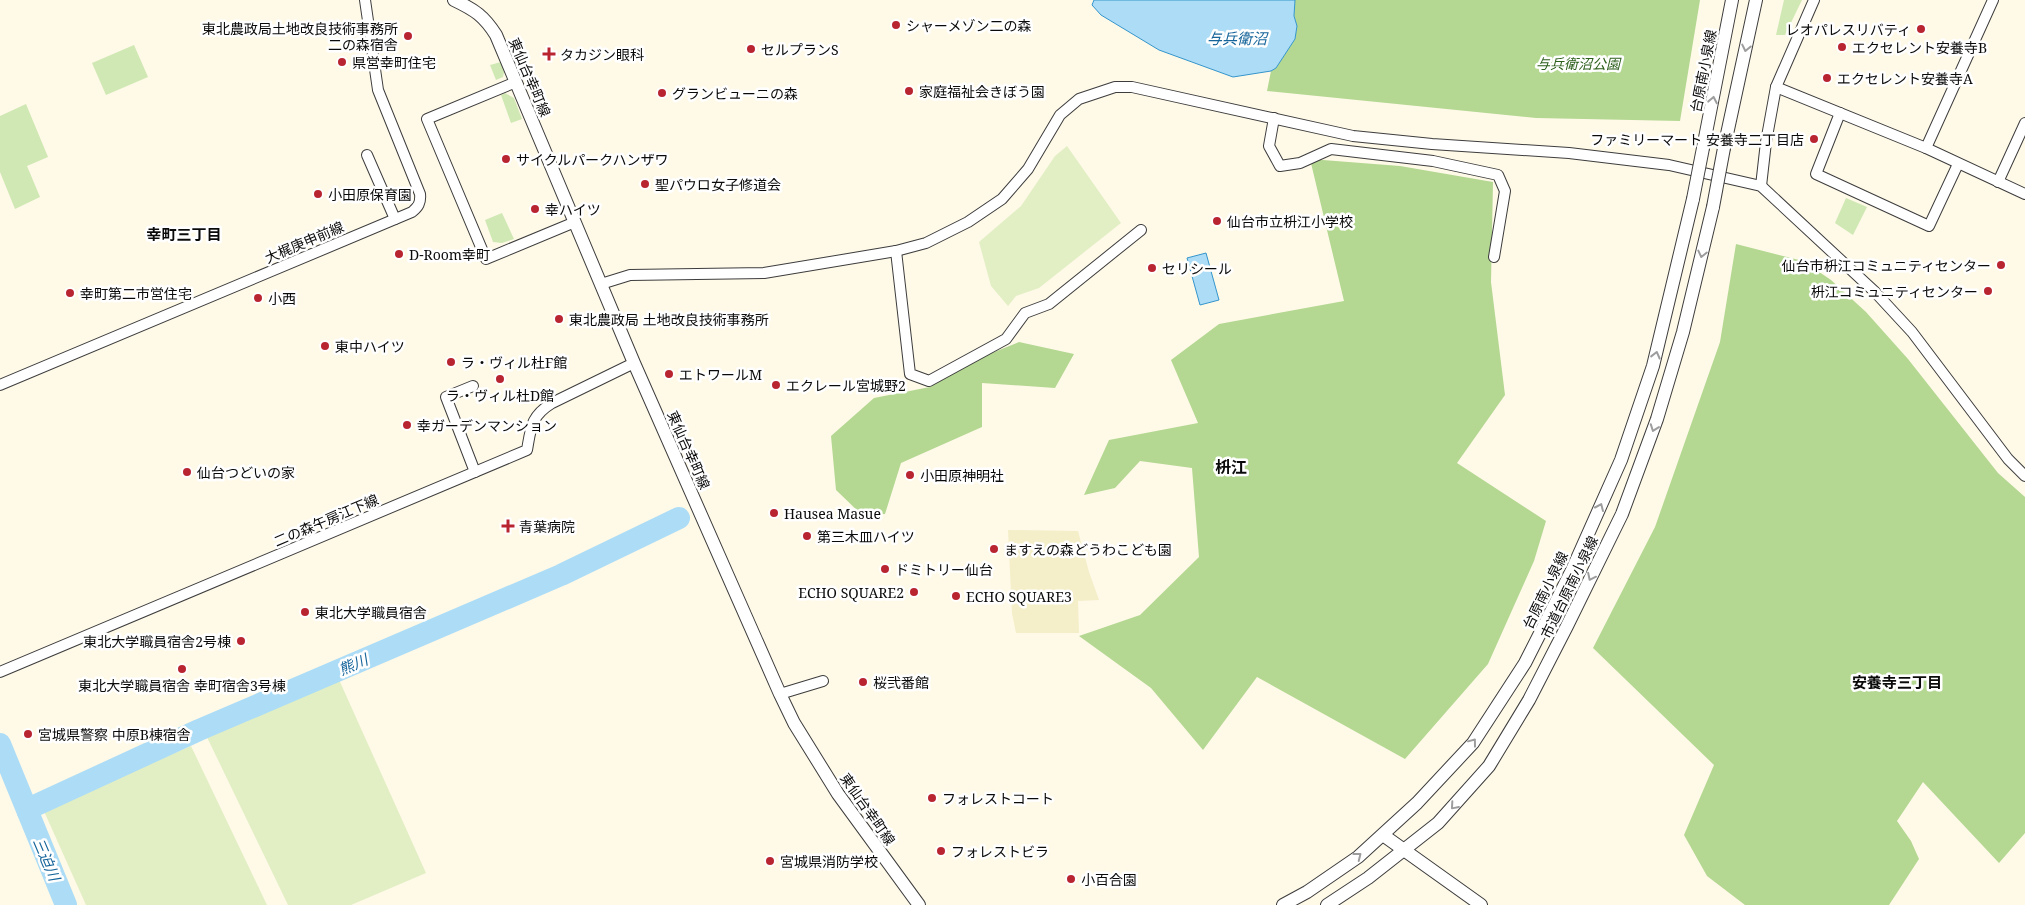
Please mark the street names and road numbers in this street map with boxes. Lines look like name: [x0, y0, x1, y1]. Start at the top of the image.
street label: 台原南小泉線: [1686, 28, 1720, 114]
street label: 東仙台幸町線: [505, 35, 555, 119]
street label: 大梶庚申前線: [262, 217, 346, 267]
street label: 東仙台幸町線: [663, 408, 715, 492]
street label: 二の森午房江下線: [271, 489, 381, 551]
street label: 市道台原南小泉線: [1537, 533, 1601, 641]
street label: 台原南小泉線: [1519, 549, 1571, 631]
street label: 東仙台幸町線: [836, 769, 900, 849]

